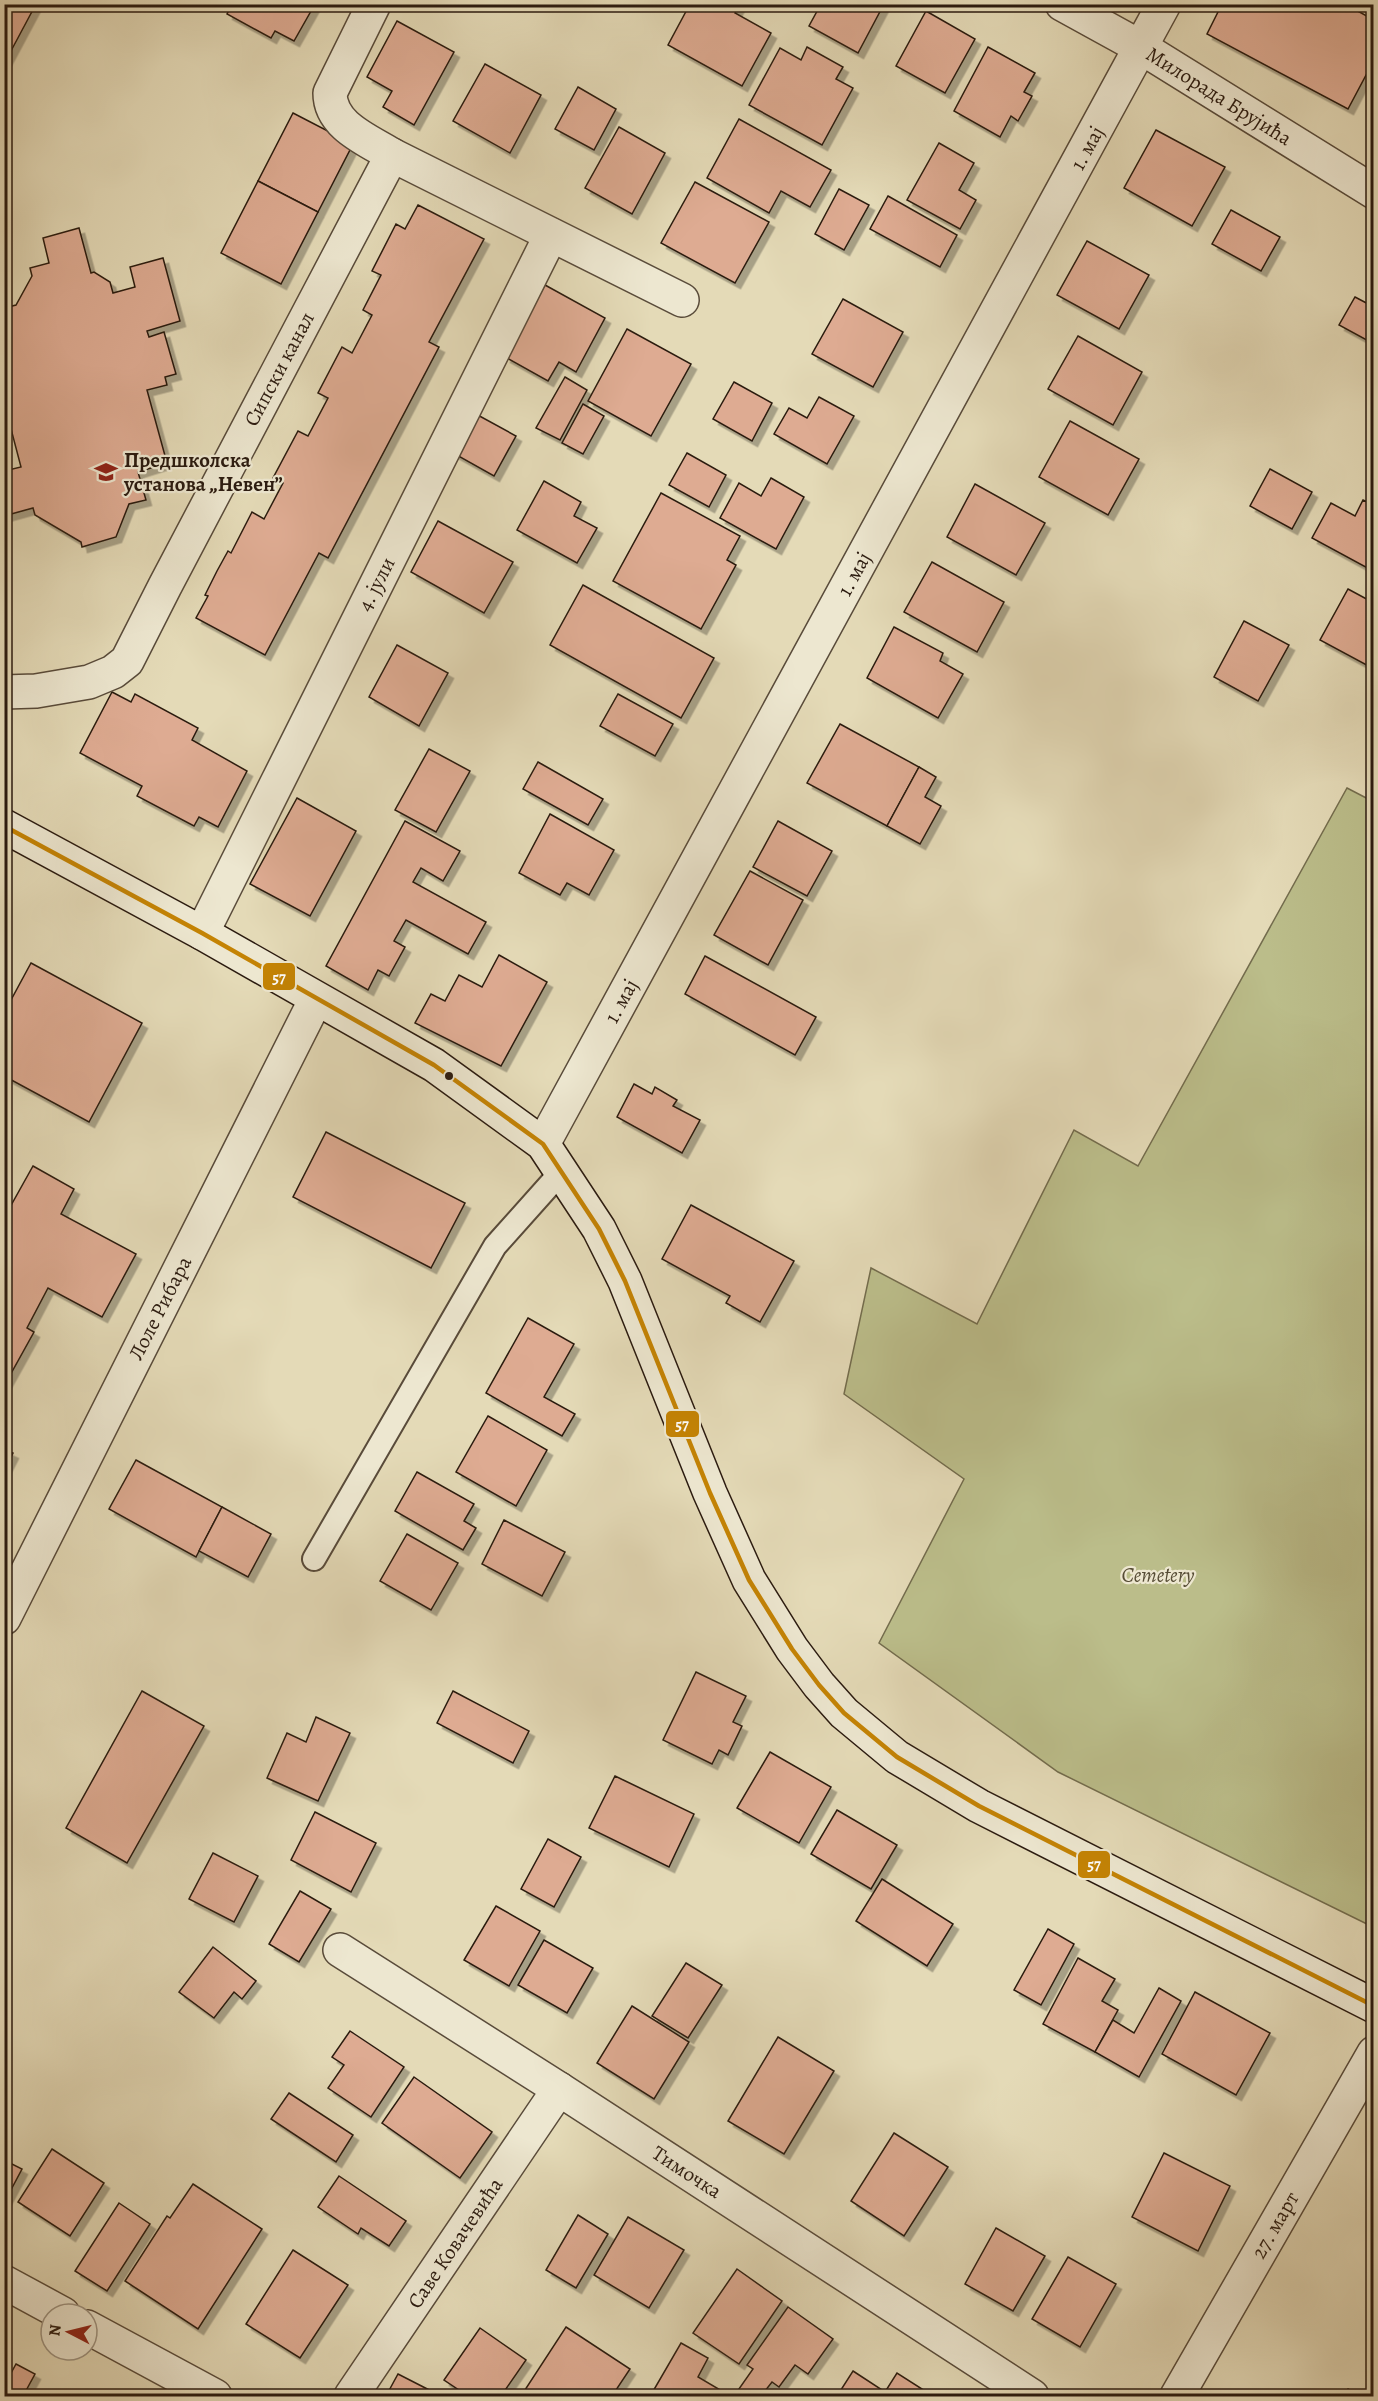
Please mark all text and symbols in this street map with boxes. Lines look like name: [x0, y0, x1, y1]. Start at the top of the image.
street label: Милорада Брујића: [1141, 40, 1298, 152]
street label: 1. мај: [1064, 121, 1110, 175]
street label: Сипски канал: [237, 307, 321, 431]
place label: Предшколска установа „Невен”: [123, 446, 283, 498]
school or university icon: Предшколска установа „Невен”: [93, 459, 119, 485]
street label: 1. мај: [831, 547, 877, 601]
street label: 4. јули: [351, 552, 401, 616]
line badge: 57: [262, 962, 296, 991]
text: 57: [272, 967, 286, 989]
street label: 1. мај: [598, 974, 644, 1028]
unlabelled marker: [443, 1070, 455, 1082]
street label: Лоле Рибара: [122, 1251, 198, 1365]
line badge: 57: [665, 1410, 700, 1438]
text: 57: [675, 1414, 689, 1436]
park label: Cemetery: [1122, 1561, 1194, 1589]
line badge: 57: [1077, 1850, 1111, 1879]
text: 57: [1087, 1854, 1101, 1876]
street label: Тимочка: [647, 2139, 728, 2205]
street label: Саве Ковачевића: [401, 2172, 509, 2314]
street label: 27. март: [1245, 2186, 1305, 2264]
north arrow: [39, 2302, 99, 2362]
text: N: [43, 2323, 67, 2337]

